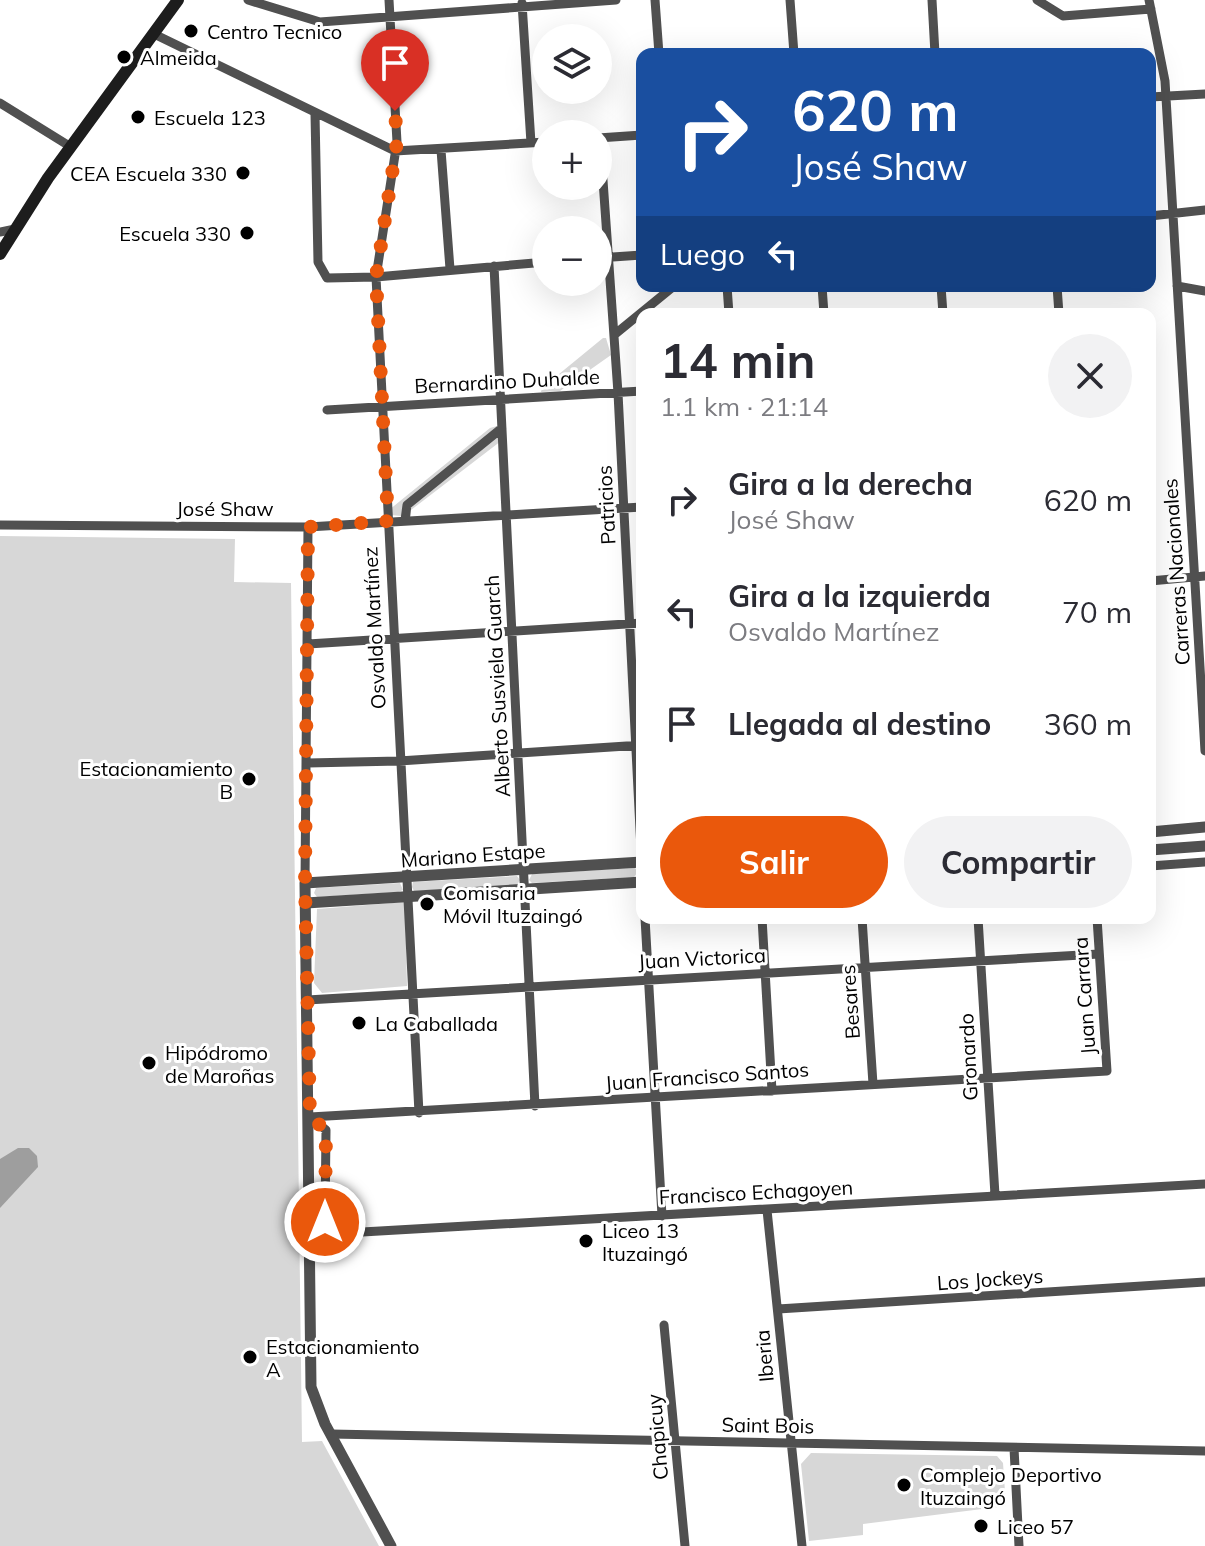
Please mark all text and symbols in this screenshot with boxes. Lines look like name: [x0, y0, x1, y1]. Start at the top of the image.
place label: Centro Tecnico: [207, 19, 342, 44]
marker: Centro Tecnico: [182, 22, 200, 40]
map controls: [532, 24, 612, 296]
button: layers: [532, 24, 612, 104]
pin: [361, 29, 429, 111]
icon: arrive: [373, 41, 417, 85]
place label: Almeida: [140, 45, 217, 70]
marker: Almeida: [115, 48, 133, 66]
text: 620 m: [792, 75, 959, 145]
icon: right: [660, 80, 764, 184]
place label: Escuela 123: [154, 105, 266, 130]
marker: Escuela 123: [129, 108, 147, 126]
button: +: [532, 120, 612, 200]
text: José Shaw: [792, 144, 967, 189]
place label: CEA Escuela 330: [70, 161, 227, 186]
marker: CEA Escuela 330: [234, 164, 252, 182]
button: −: [532, 216, 612, 296]
place label: Escuela 330: [119, 221, 231, 246]
marker: Escuela 330: [238, 224, 256, 242]
icon: left: [761, 232, 805, 276]
text: Luego: [660, 235, 745, 273]
text: 14 min: [660, 330, 815, 390]
button: close: [1048, 334, 1132, 418]
street label: Bernardino Duhalde: [414, 364, 600, 398]
text: 1.1 km · 21:14: [660, 390, 828, 423]
street label: Patricios: [591, 465, 621, 545]
text: Gira a la derecha: [728, 465, 973, 503]
icon: right: [660, 478, 704, 522]
street label: Carreras Nacionales: [1157, 478, 1195, 666]
text: 620 m: [1044, 481, 1132, 519]
street label: José Shaw: [176, 496, 274, 521]
text: José Shaw: [728, 503, 855, 536]
street label: Osvaldo Martínez: [357, 546, 391, 710]
street label: Alberto Susviela Guarch: [479, 574, 515, 798]
text: Gira a la izquierda: [728, 577, 991, 615]
icon: left: [660, 590, 704, 634]
text: 70 m: [1062, 593, 1132, 631]
text: Osvaldo Martínez: [728, 615, 939, 648]
icon: arrive: [660, 702, 704, 746]
text: Llegada al destino: [728, 705, 991, 743]
text: 360 m: [1044, 705, 1132, 743]
place label: Estacionamiento B: [80, 756, 233, 804]
marker: Estacionamiento B: [240, 770, 258, 788]
button: Salir: [660, 816, 888, 908]
button: Compartir: [904, 816, 1132, 908]
street label: Mariano Estape: [400, 837, 546, 873]
place label: Comisaria Móvil Ituzaingó: [443, 880, 583, 928]
marker: Comisaria Móvil Ituzaingó: [418, 895, 436, 913]
street label: Juan Carrara: [1067, 936, 1101, 1056]
street label: Juan Victorica: [638, 942, 766, 974]
street label: Besares: [835, 964, 865, 1040]
place label: La Caballada: [375, 1011, 498, 1036]
street label: Gronardo: [953, 1013, 983, 1101]
marker: La Caballada: [350, 1014, 368, 1032]
place label: Hipódromo de Maroñas: [165, 1040, 274, 1088]
marker: Hipódromo de Maroñas: [140, 1054, 158, 1072]
street label: Juan Francisco Santos: [604, 1056, 810, 1096]
street label: Francisco Echagoyen: [658, 1174, 854, 1210]
position arrow: [283, 1180, 367, 1264]
place label: Liceo 13 Ituzaingó: [602, 1218, 688, 1266]
marker: Liceo 13 Ituzaingó: [577, 1232, 595, 1250]
street label: Los Jockeys: [936, 1263, 1044, 1295]
street label: Iberia: [749, 1329, 779, 1383]
place label: Estacionamiento A: [266, 1334, 419, 1382]
marker: Estacionamiento A: [241, 1348, 259, 1366]
street label: Chapicuy: [641, 1393, 673, 1481]
street label: Saint Bois: [721, 1412, 815, 1438]
place label: Complejo Deportivo Ituzaingó: [920, 1462, 1102, 1510]
marker: Complejo Deportivo Ituzaingó: [895, 1476, 913, 1494]
place label: Liceo 57: [997, 1514, 1074, 1539]
marker: Liceo 57: [972, 1517, 990, 1535]

